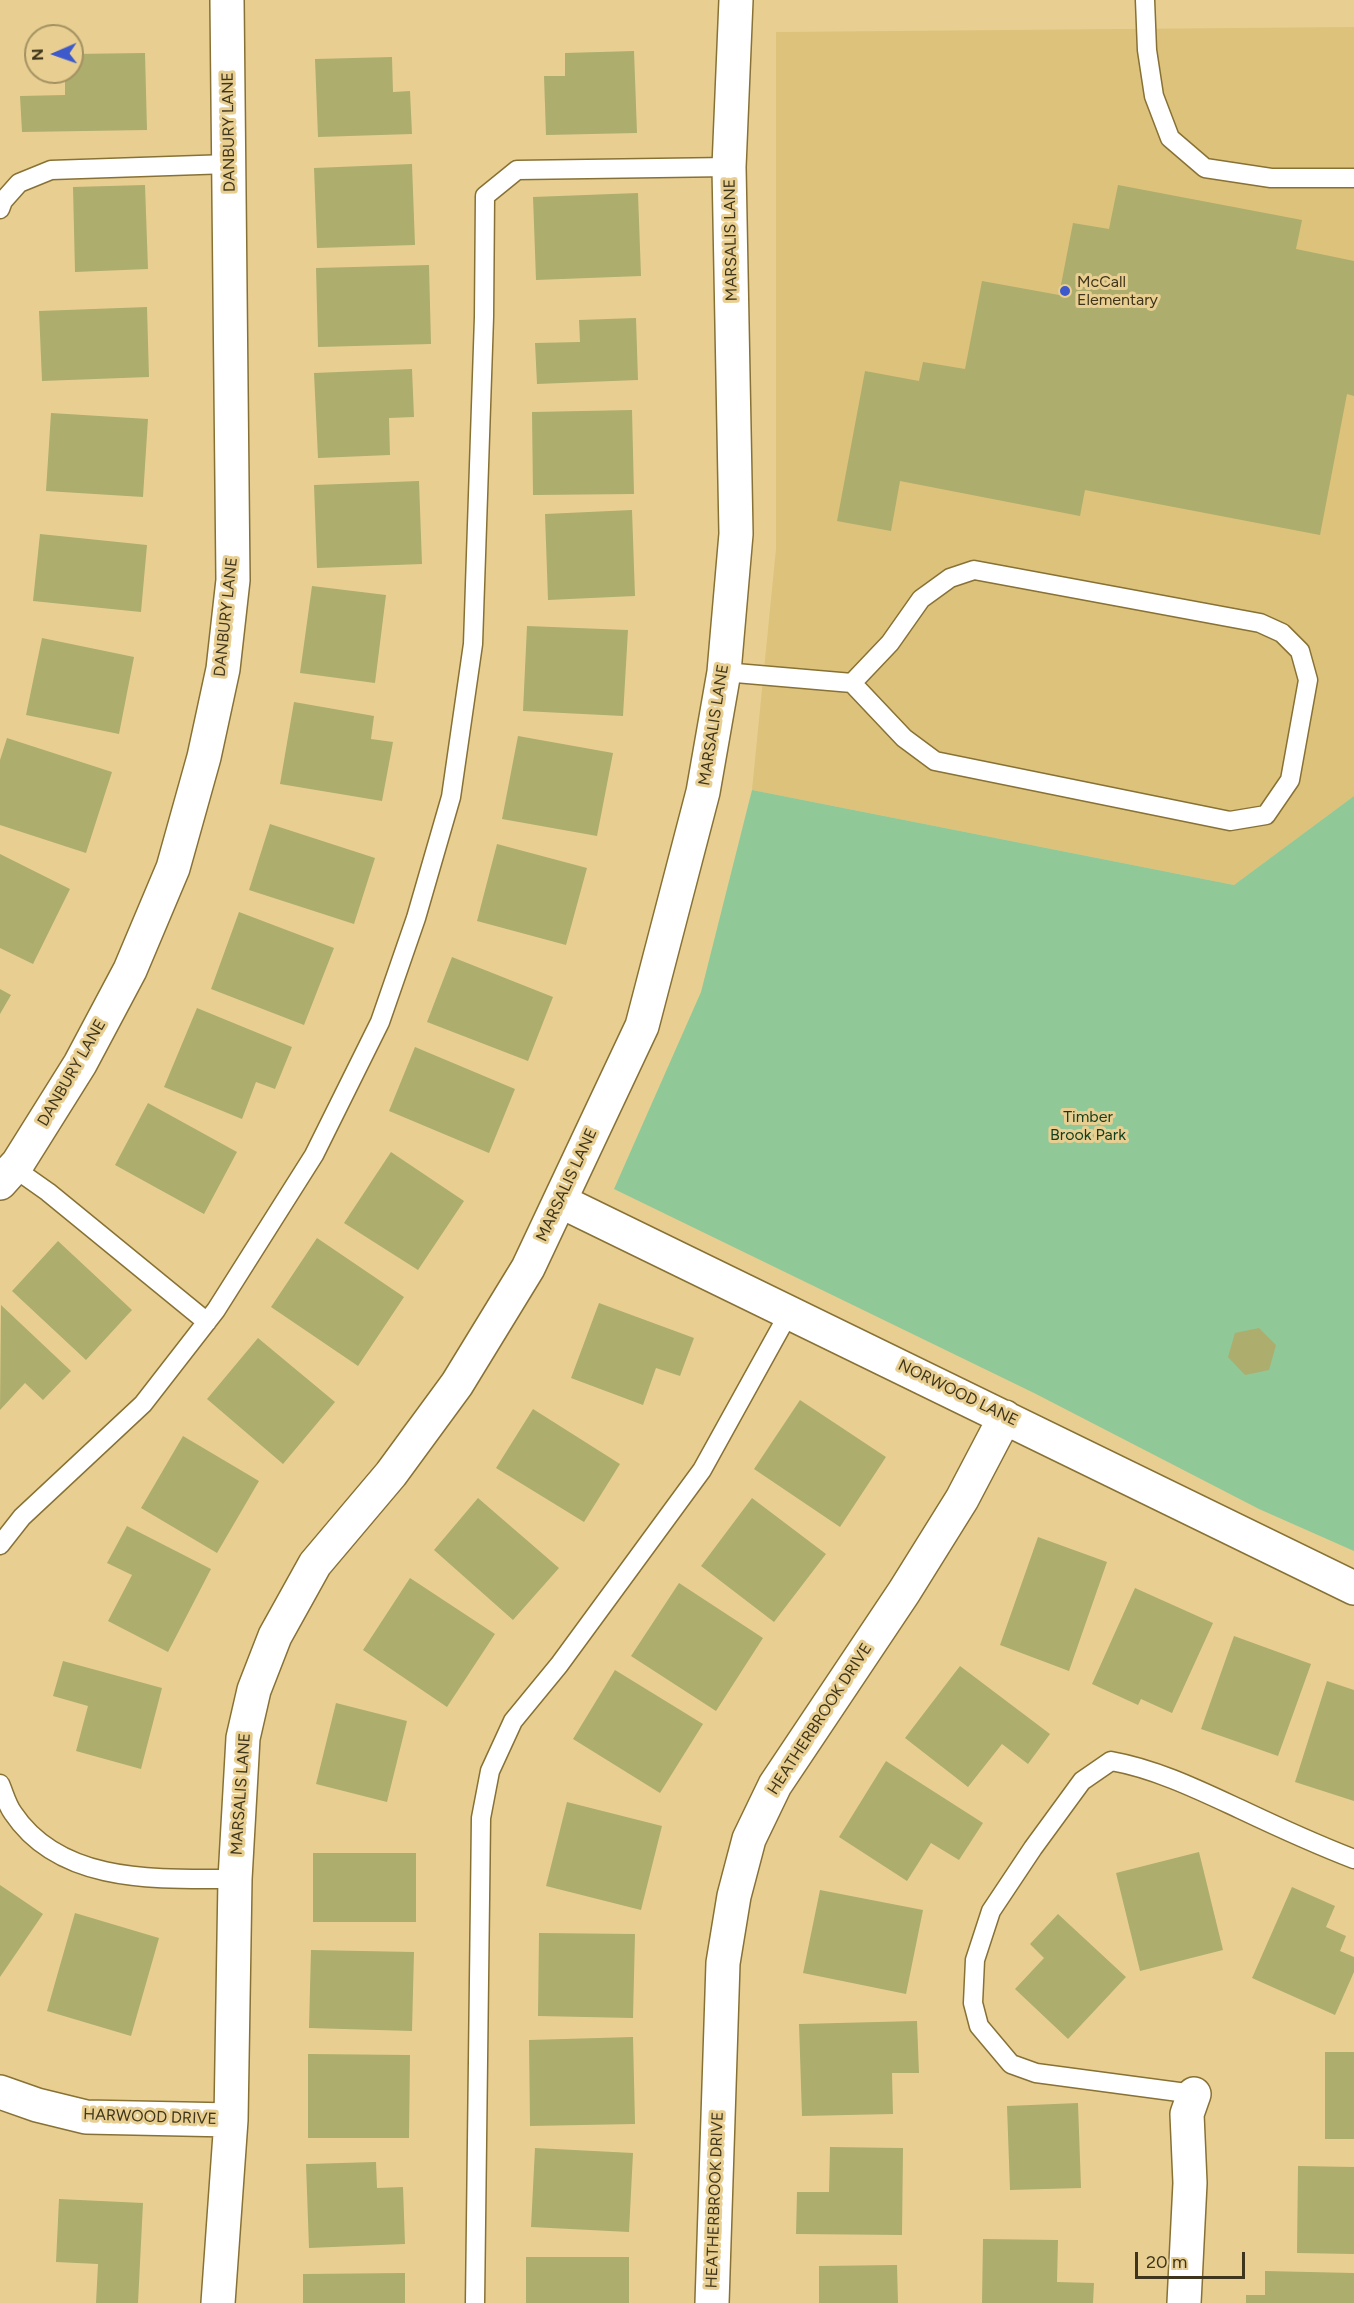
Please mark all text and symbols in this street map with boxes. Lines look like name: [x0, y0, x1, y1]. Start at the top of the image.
north arrow: [24, 24, 84, 84]
text: N: [28, 48, 47, 61]
street label: DANBURY LANE: [218, 72, 240, 192]
street label: MARSALIS LANE: [720, 179, 742, 301]
place label: McCall Elementary: [1077, 272, 1158, 310]
marker: McCall Elementary: [1058, 284, 1072, 298]
street label: DANBURY LANE: [210, 556, 242, 678]
street label: MARSALIS LANE: [695, 663, 733, 787]
street label: DANBURY LANE: [34, 1016, 110, 1130]
park label: Timber Brook Park: [1050, 1107, 1126, 1145]
street label: MARSALIS LANE: [532, 1125, 602, 1245]
street label: NORWOOD LANE: [895, 1356, 1021, 1430]
street label: HEATHERBROOK DRIVE: [764, 1640, 876, 1798]
street label: MARSALIS LANE: [227, 1732, 255, 1856]
street label: HARWOOD DRIVE: [83, 2105, 217, 2129]
street label: HEATHERBROOK DRIVE: [702, 2111, 728, 2289]
scale bar: [1138, 2240, 1248, 2278]
text: 20 m: [1146, 2251, 1187, 2273]

